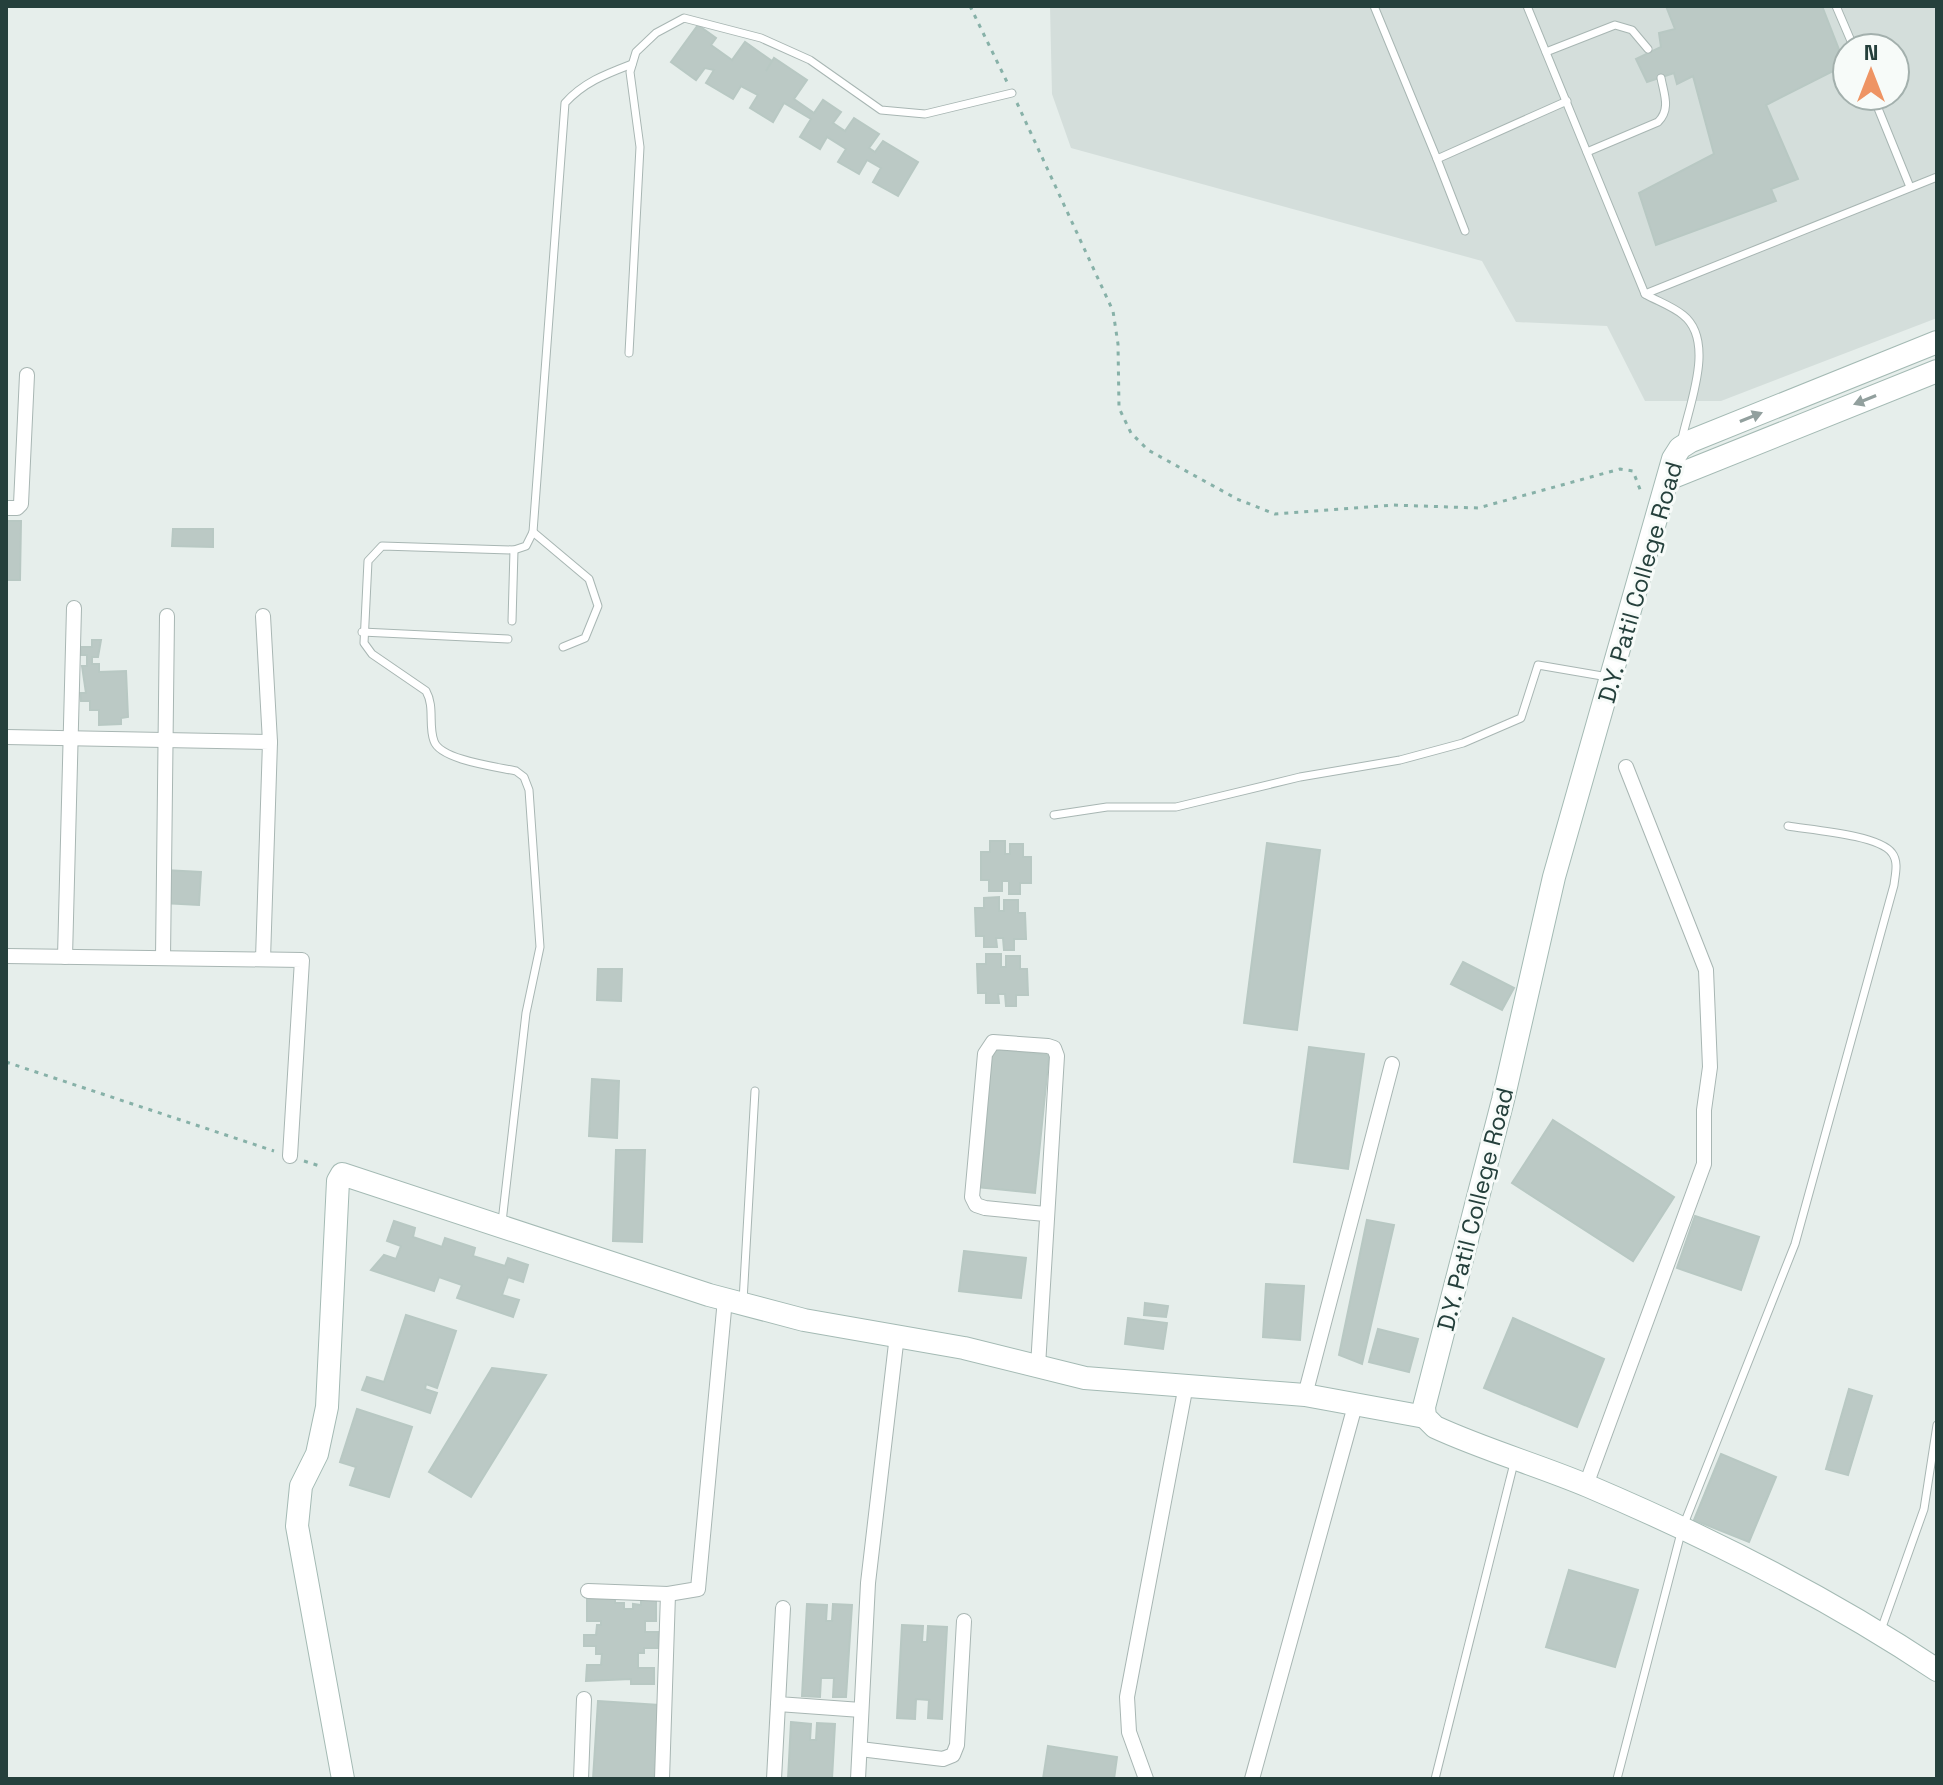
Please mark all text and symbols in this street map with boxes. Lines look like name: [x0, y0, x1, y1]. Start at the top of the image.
north arrow: [1831, 32, 1911, 112]
text: N: [1864, 38, 1878, 66]
one-way arrow: [1853, 394, 1877, 407]
one-way arrow: [1739, 410, 1763, 423]
street label: D.Y. Patil College Road: [1591, 458, 1689, 706]
street label: D.Y. Patil College Road: [1430, 1084, 1520, 1334]

